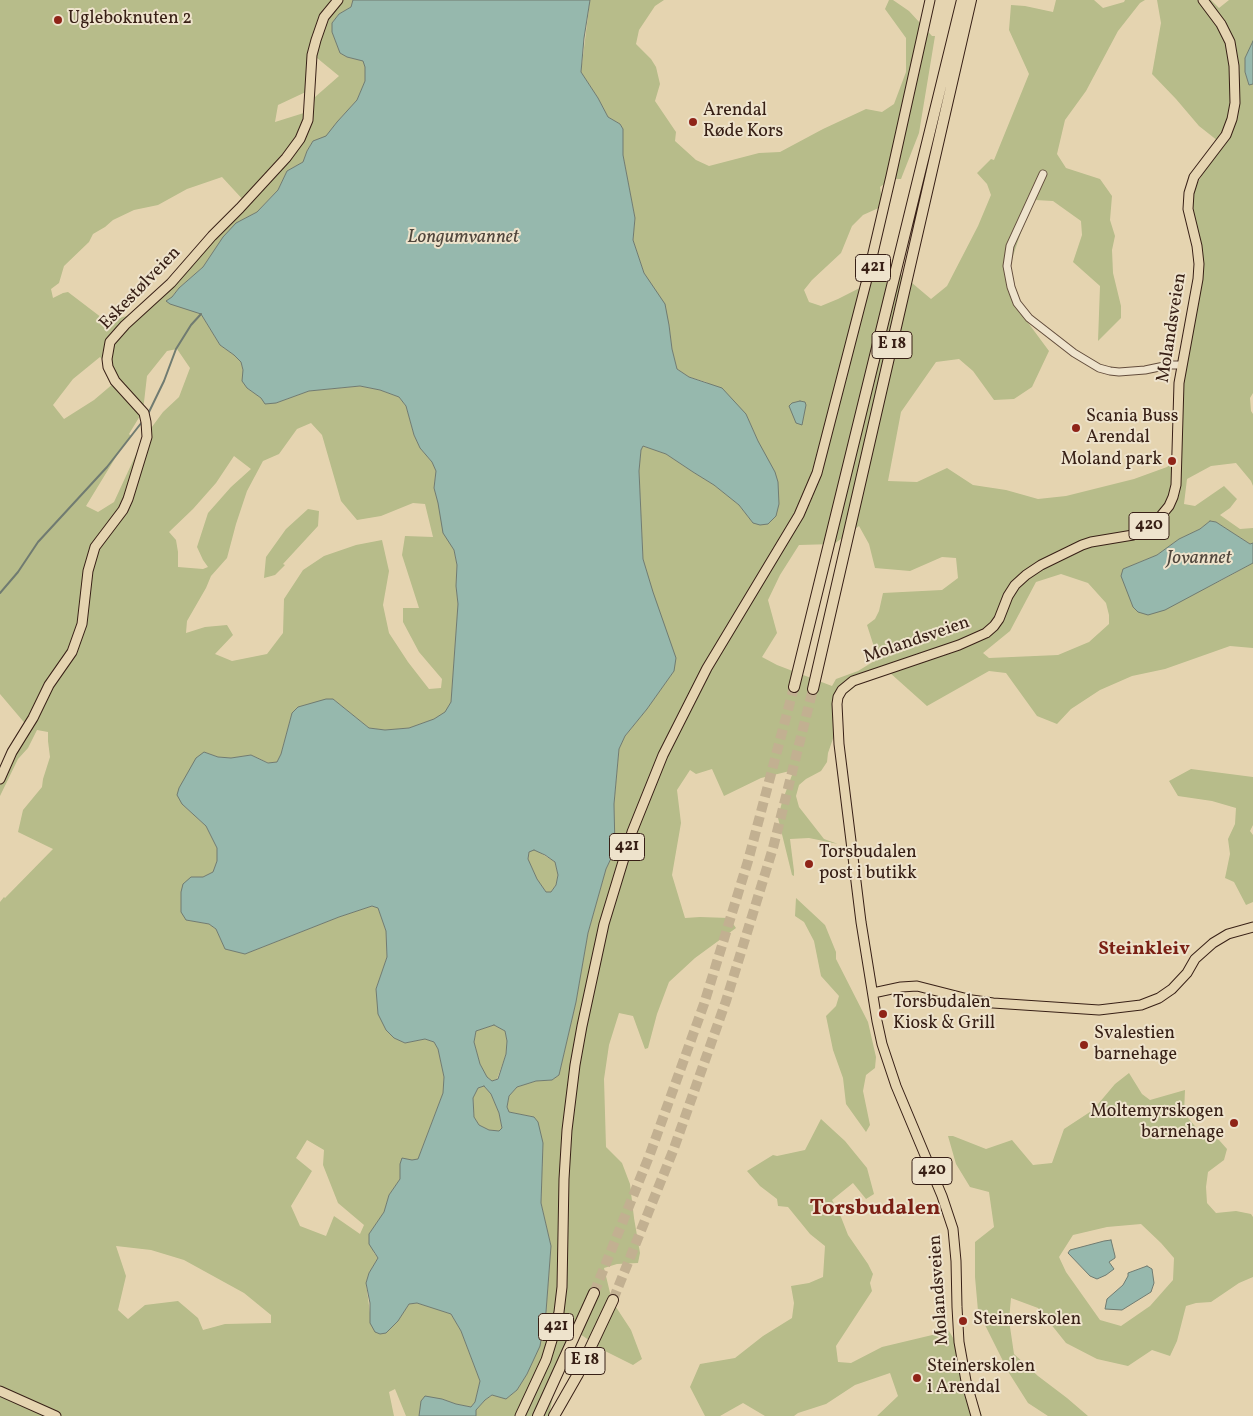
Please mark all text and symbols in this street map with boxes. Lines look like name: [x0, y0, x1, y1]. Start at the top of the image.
place label: Ugleboknuten 2: [68, 9, 192, 31]
marker: Ugleboknuten 2: [52, 14, 64, 26]
place label: Arendal Røde Kors: [703, 101, 783, 144]
marker: Arendal Røde Kors: [687, 116, 699, 128]
water label: Longumvannet: [407, 228, 519, 250]
street label: Eskestølveien: [96, 243, 186, 335]
road number: 421: [856, 254, 890, 282]
street label: Molandsveien: [1154, 272, 1192, 384]
road number: E 18: [872, 332, 912, 358]
place label: Scania Buss Arendal: [1086, 407, 1178, 449]
marker: Scania Buss Arendal: [1070, 422, 1082, 434]
place label: Moland park: [1061, 450, 1162, 472]
marker: Moland park: [1166, 455, 1178, 467]
road number: 420: [1129, 512, 1169, 540]
water label: Jovannet: [1166, 549, 1232, 571]
street label: Molandsveien: [861, 613, 973, 669]
road number: 421: [610, 834, 644, 860]
place label: Torsbudalen post i butikk: [819, 843, 917, 886]
marker: Torsbudalen post i butikk: [803, 858, 815, 870]
district label: Steinkleiv: [1098, 940, 1190, 962]
place label: Torsbudalen Kiosk & Grill: [893, 993, 995, 1036]
marker: Torsbudalen Kiosk & Grill: [877, 1008, 889, 1020]
place label: Svalestien barnehage: [1094, 1024, 1177, 1066]
marker: Svalestien barnehage: [1078, 1039, 1090, 1051]
place label: Moltemyrskogen barnehage: [1090, 1102, 1224, 1144]
marker: Moltemyrskogen barnehage: [1228, 1117, 1240, 1129]
road number: 420: [912, 1158, 952, 1184]
district label: Torsbudalen: [810, 1197, 940, 1223]
street label: Molandsveien: [925, 1234, 955, 1346]
place label: Steinerskolen: [973, 1310, 1081, 1332]
road number: 421: [538, 1314, 574, 1340]
marker: Steinerskolen: [957, 1315, 969, 1327]
road number: E 18: [565, 1348, 605, 1374]
place label: Steinerskolen i Arendal: [927, 1357, 1035, 1400]
marker: Steinerskolen i Arendal: [911, 1372, 923, 1384]

